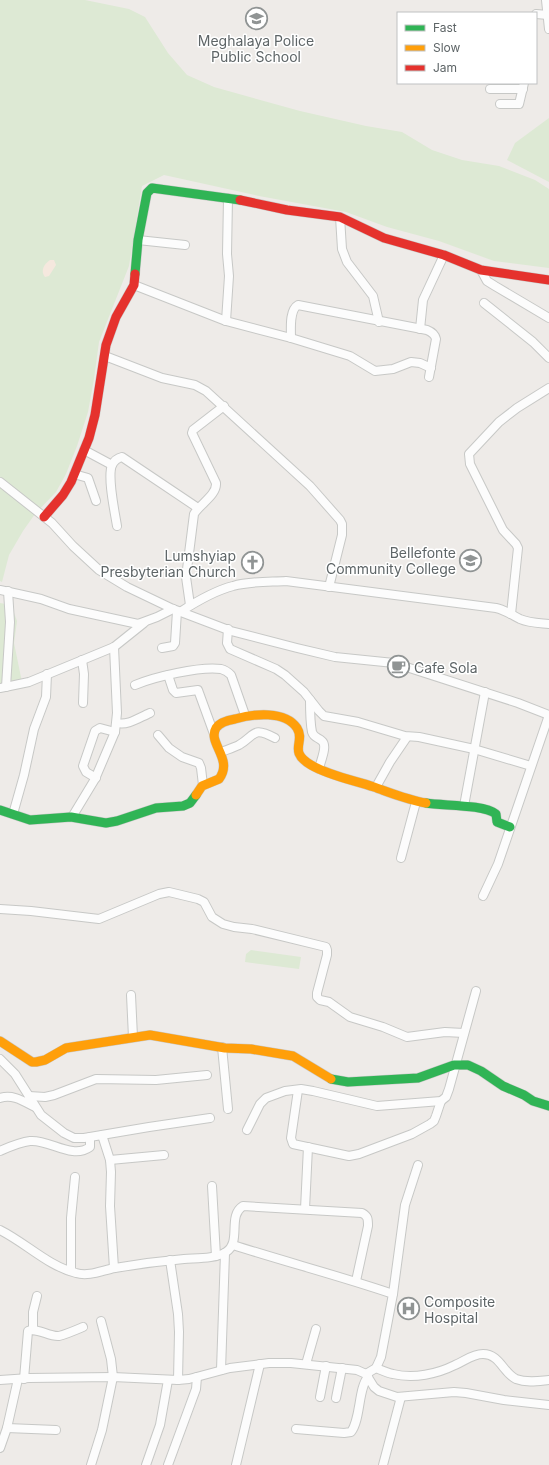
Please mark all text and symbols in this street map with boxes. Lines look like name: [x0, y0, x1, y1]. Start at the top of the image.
school or university icon: Meghalaya Police Public School: [243, 5, 269, 31]
legend: [397, 12, 537, 84]
text: Fast: [433, 20, 457, 35]
place label: Meghalaya Police Public School: [198, 32, 314, 65]
text: Slow: [433, 40, 461, 55]
text: Jam: [433, 60, 457, 75]
place label: Bellefonte Community College: [326, 544, 456, 577]
place label: Lumshyiap Presbyterian Church: [100, 547, 236, 580]
school or university icon: Bellefonte Community College: [458, 547, 484, 573]
church icon: Lumshyiap Presbyterian Church: [239, 550, 265, 576]
cafe icon: Cafe Sola: [385, 654, 411, 680]
place label: Cafe Sola: [414, 659, 478, 676]
place label: Composite Hospital: [424, 1293, 495, 1326]
hospital icon: Composite Hospital: [395, 1296, 421, 1322]

